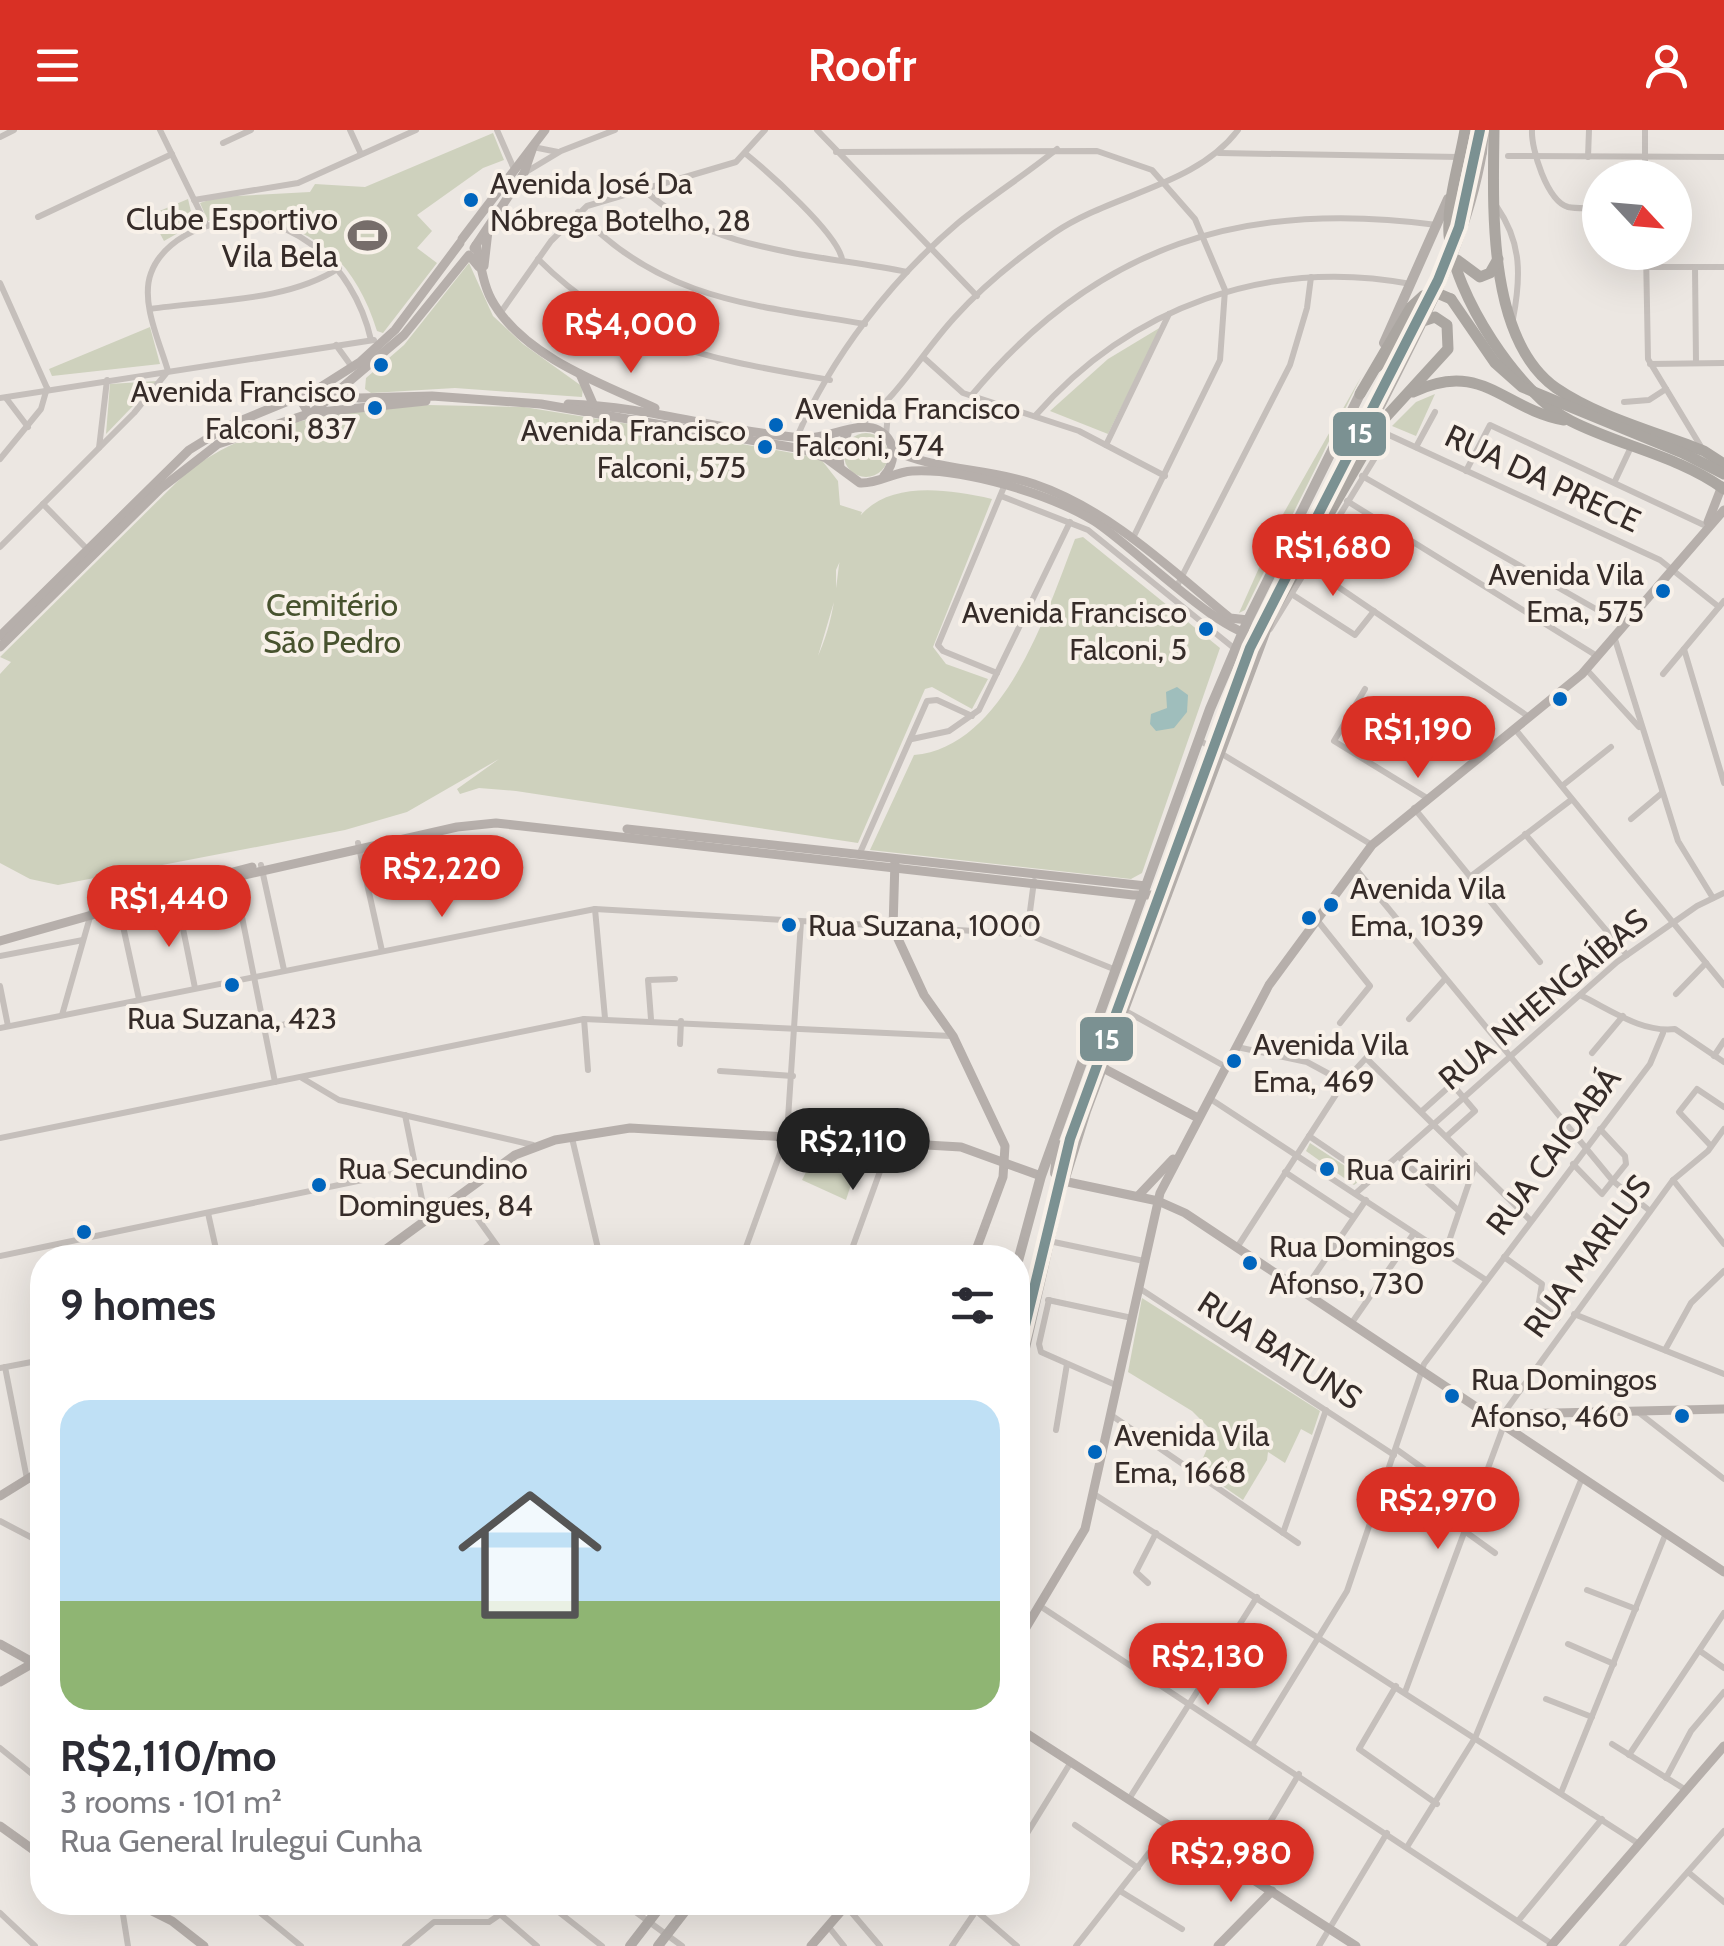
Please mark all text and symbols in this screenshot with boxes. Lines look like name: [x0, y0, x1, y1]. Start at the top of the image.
icon: menu: [30, 38, 85, 93]
text: Roofr: [808, 38, 916, 92]
icon: person: [1639, 38, 1694, 93]
north arrow: [1582, 160, 1692, 270]
map controls: [1582, 160, 1692, 270]
place label: Avenida José Da Nóbrega Botelho, 28: [490, 165, 751, 239]
marker: Avenida José Da Nóbrega Botelho, 28: [461, 190, 481, 210]
place label: Clube Esportivo Vila Bela: [126, 199, 339, 275]
sports icon: Clube Esportivo Vila Bela: [347, 215, 389, 257]
pin: R$4,000: [539, 291, 723, 376]
text: R$4,000: [564, 304, 698, 343]
unlabelled marker: [371, 355, 391, 375]
place label: Avenida Francisco Falconi, 837: [131, 373, 356, 447]
place label: Avenida Francisco Falconi, 574: [795, 390, 1020, 464]
marker: Avenida Francisco Falconi, 837: [365, 398, 385, 418]
line badge: 15: [1331, 410, 1388, 458]
place label: Avenida Francisco Falconi, 575: [521, 412, 746, 486]
marker: Avenida Francisco Falconi, 574: [766, 415, 786, 435]
text: 15: [1347, 416, 1373, 450]
street label: RUA DA PRECE: [1439, 416, 1647, 540]
marker: Avenida Francisco Falconi, 575: [755, 437, 775, 457]
pin: R$1,680: [1241, 514, 1425, 599]
text: R$1,680: [1274, 527, 1392, 566]
place label: Avenida Vila Ema, 575: [1488, 556, 1645, 630]
marker: Avenida Vila Ema, 575: [1653, 581, 1673, 601]
park label: Cemitério São Pedro: [263, 585, 401, 661]
place label: Avenida Francisco Falconi, 5: [962, 594, 1187, 668]
marker: Avenida Francisco Falconi, 5: [1196, 619, 1216, 639]
unlabelled marker: [1550, 689, 1570, 709]
pin: R$1,190: [1326, 696, 1510, 781]
text: R$1,190: [1363, 709, 1473, 748]
pin: R$2,220: [350, 835, 534, 920]
text: R$2,220: [382, 848, 502, 887]
pin: R$1,440: [77, 865, 261, 950]
place label: Avenida Vila Ema, 1039: [1350, 870, 1506, 944]
text: R$1,440: [109, 878, 229, 917]
marker: Avenida Vila Ema, 1039: [1321, 895, 1341, 915]
street label: RUA NHENGAÍBAS: [1430, 900, 1656, 1098]
place label: Rua Suzana, 1000: [808, 907, 1041, 944]
unlabelled marker: [1299, 908, 1319, 928]
marker: Rua Suzana, 1000: [779, 915, 799, 935]
marker: Rua Suzana, 423: [222, 975, 242, 995]
place label: Rua Suzana, 423: [127, 1000, 337, 1037]
line badge: 15: [1078, 1015, 1135, 1063]
text: 15: [1094, 1022, 1120, 1056]
place label: Avenida Vila Ema, 469: [1253, 1026, 1409, 1100]
marker: Avenida Vila Ema, 469: [1224, 1051, 1244, 1071]
street label: RUA CAIOABÁ: [1477, 1059, 1629, 1242]
pin: R$2,110: [761, 1108, 945, 1193]
text: R$2,110: [799, 1121, 907, 1160]
place label: Rua Secundino Domingues, 84: [338, 1150, 533, 1224]
place label: Rua Cairiri: [1346, 1151, 1472, 1188]
marker: Rua Cairiri: [1317, 1159, 1337, 1179]
street label: RUA MARLUS: [1515, 1167, 1659, 1345]
marker: Rua Secundino Domingues, 84: [309, 1175, 329, 1195]
unlabelled marker: [74, 1222, 94, 1242]
place label: Rua Domingos Afonso, 730: [1269, 1228, 1455, 1302]
marker: Rua Domingos Afonso, 730: [1240, 1253, 1260, 1273]
icon: filters: [945, 1278, 1000, 1333]
text: 9 homes: [60, 1279, 216, 1331]
street label: RUA BATUNS: [1191, 1283, 1369, 1417]
place label: Rua Domingos Afonso, 460: [1471, 1361, 1657, 1435]
marker: Rua Domingos Afonso, 460: [1442, 1386, 1462, 1406]
unlabelled marker: [1672, 1406, 1692, 1426]
place label: Avenida Vila Ema, 1668: [1114, 1417, 1270, 1491]
marker: Avenida Vila Ema, 1668: [1085, 1442, 1105, 1462]
icon: home: [440, 1465, 620, 1645]
pin: R$2,970: [1346, 1467, 1530, 1552]
text: R$2,970: [1378, 1480, 1498, 1519]
pin: R$2,130: [1116, 1623, 1300, 1708]
text: R$2,130: [1151, 1636, 1265, 1675]
text: R$2,110/mo: [60, 1730, 276, 1782]
text: 3 rooms · 101 m²: [60, 1782, 282, 1821]
pin: R$2,980: [1139, 1820, 1323, 1905]
text: Rua General Irulegui Cunha: [60, 1821, 422, 1860]
text: R$2,980: [1170, 1833, 1292, 1872]

